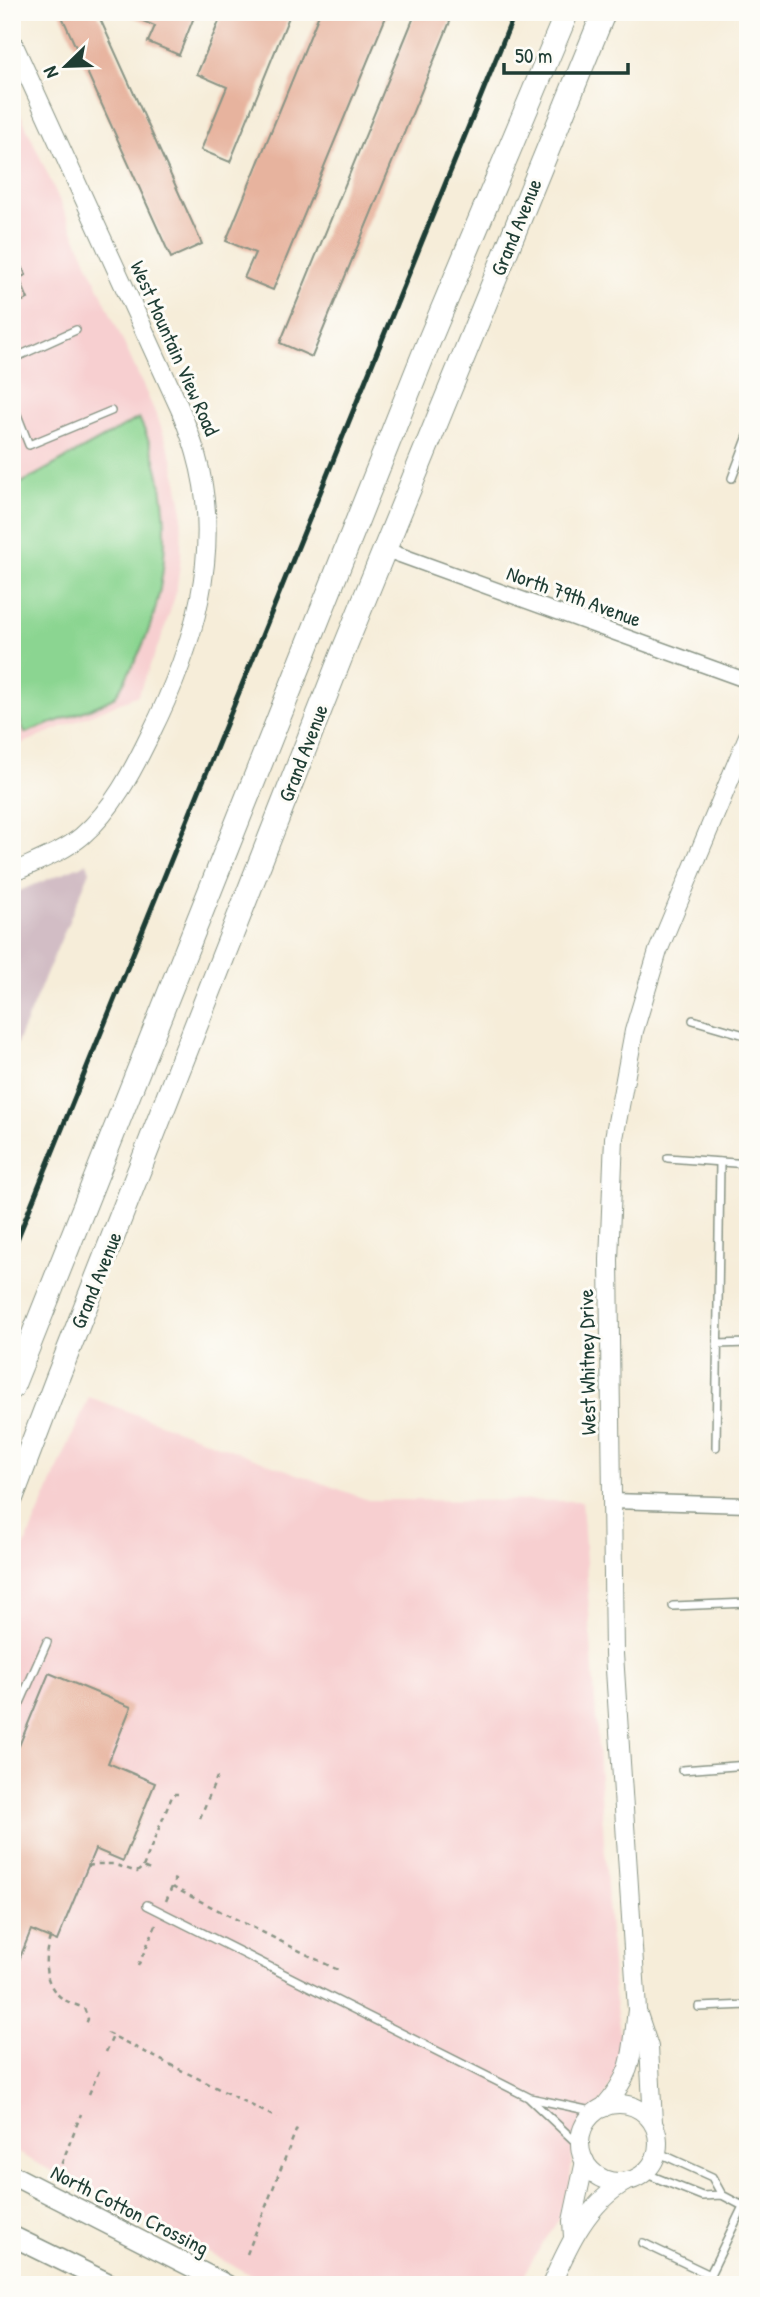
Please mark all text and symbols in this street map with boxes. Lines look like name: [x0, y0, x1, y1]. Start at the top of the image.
north arrow: [32, 32, 102, 102]
scale bar: [504, 32, 629, 76]
text: 50 m: [515, 41, 552, 70]
text: N: [36, 63, 64, 82]
street label: Grand Avenue: [483, 174, 549, 280]
street label: West Mountain View Road: [123, 256, 227, 440]
street label: North 79th Avenue: [503, 558, 645, 634]
street label: Grand Avenue: [271, 700, 335, 806]
street label: Grand Avenue: [63, 1227, 129, 1333]
street label: West Whitney Drive: [571, 1289, 603, 1435]
street label: North Cotton Crossing: [46, 2158, 214, 2262]

